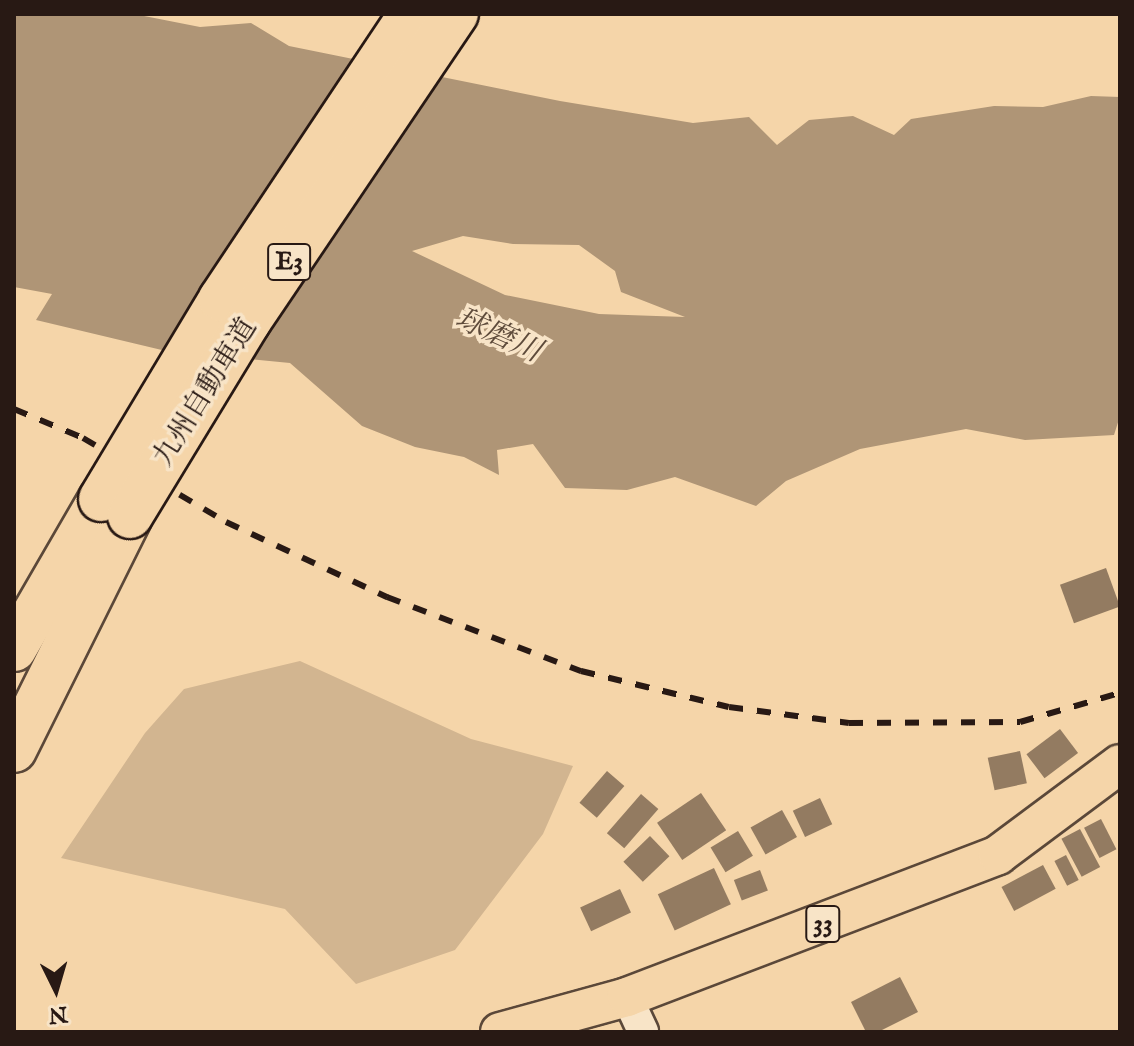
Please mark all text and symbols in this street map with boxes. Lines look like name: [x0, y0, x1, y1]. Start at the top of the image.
road number: E3: [267, 240, 311, 284]
water label: 球磨川: [450, 301, 546, 371]
street label: 九州自動車道: [147, 313, 265, 473]
road number: 33: [805, 902, 841, 946]
north arrow: [16, 950, 96, 1030]
text: N: [47, 999, 69, 1029]

